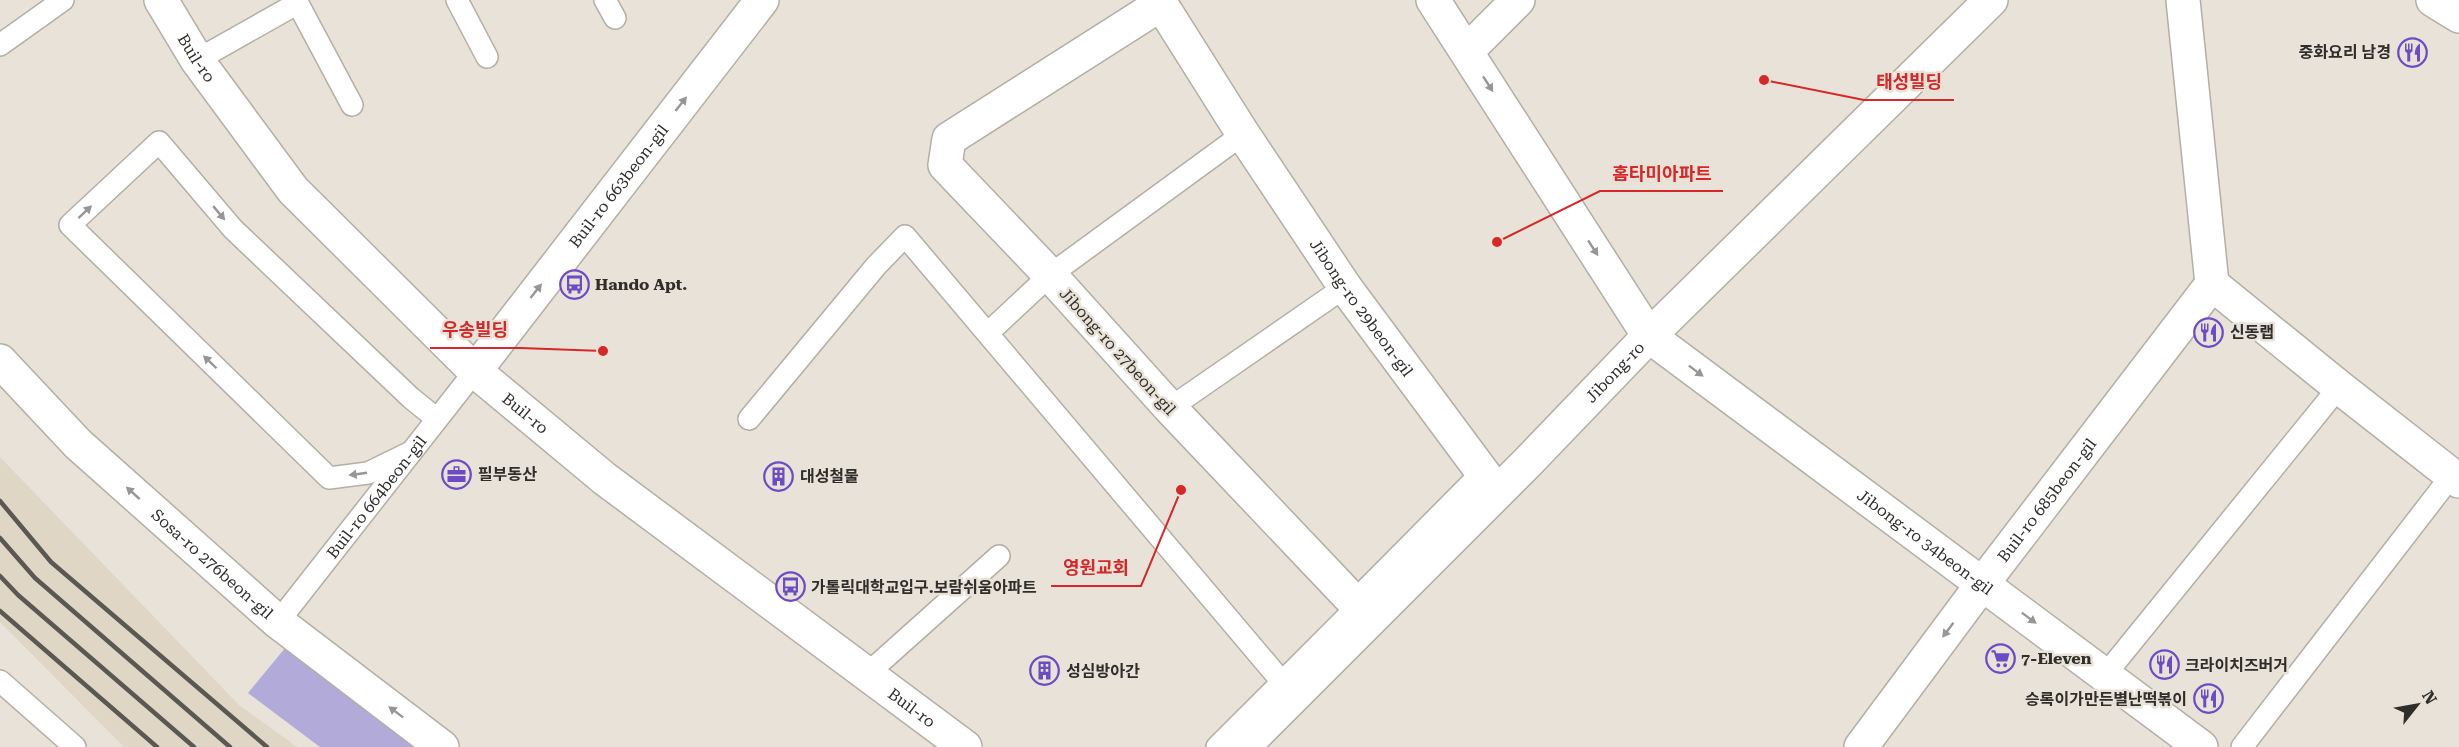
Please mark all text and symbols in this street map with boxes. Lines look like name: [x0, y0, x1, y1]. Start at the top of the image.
street label: Buil-ro: [174, 31, 219, 86]
restaurant icon: 중화요리 남경: [2396, 36, 2428, 68]
place label: 중화요리 남경: [2299, 43, 2391, 62]
callout: 태성빌딩: [1864, 64, 1954, 100]
text: 태성빌딩: [1876, 71, 1942, 92]
one-way arrow: [1482, 76, 1493, 92]
one-way arrow: [675, 96, 688, 112]
street label: Buil-ro 663beon-gil: [565, 121, 672, 252]
callout: 홈타미아파트: [1600, 155, 1723, 191]
text: 홈타미아파트: [1612, 163, 1712, 184]
one-way arrow: [78, 205, 92, 219]
one-way arrow: [212, 205, 225, 220]
street label: Jibong-ro 29beon-gil: [1306, 235, 1417, 380]
one-way arrow: [1588, 240, 1599, 257]
bus stop icon: Hando Apt.: [558, 268, 590, 300]
place label: Hando Apt.: [595, 275, 687, 294]
one-way arrow: [530, 284, 542, 299]
street label: Jibong-ro 27beon-gil: [1056, 284, 1180, 419]
callout: 우송빌딩: [430, 312, 520, 348]
restaurant icon: 신동랩: [2193, 316, 2225, 348]
text: 우송빌딩: [442, 319, 508, 340]
place label: 신동랩: [2230, 323, 2274, 342]
street label: Jibong-ro: [1581, 338, 1649, 407]
one-way arrow: [204, 356, 218, 370]
one-way arrow: [1688, 365, 1704, 377]
street label: Buil-ro: [498, 389, 552, 438]
street label: Buil-ro 664beon-gil: [323, 432, 431, 562]
street label: Buil-ro 685beon-gil: [1994, 435, 2100, 566]
office icon: 필부동산: [441, 458, 473, 490]
building icon: 대성철물: [763, 460, 795, 492]
place label: 필부동산: [478, 465, 537, 484]
place label: 대성철물: [800, 467, 859, 486]
one-way arrow: [348, 470, 367, 479]
street label: Jibong-ro 34beon-gil: [1853, 485, 1997, 599]
one-way arrow: [126, 487, 141, 500]
street label: Sosa-ro 276beon-gil: [148, 505, 277, 623]
callout: 영원교회: [1051, 550, 1141, 586]
text: 영원교회: [1063, 557, 1129, 578]
bus stop icon: 가톨릭대학교입구.보람쉬움아파트: [774, 571, 806, 603]
place label: 가톨릭대학교입구.보람쉬움아파트: [811, 578, 1037, 597]
one-way arrow: [2022, 612, 2037, 624]
one-way arrow: [1942, 623, 1954, 638]
supermarket icon: 7-Eleven: [1984, 642, 2016, 674]
place label: 7-Eleven: [2021, 649, 2092, 668]
restaurant icon: 크라이치즈버거: [2148, 649, 2180, 681]
building icon: 성심방아간: [1029, 655, 1061, 687]
place label: 크라이치즈버거: [2185, 656, 2288, 675]
place label: 성심방아간: [1066, 662, 1140, 681]
north arrow: [2387, 675, 2447, 735]
restaurant icon: 승록이가만든별난떡볶이: [2192, 683, 2224, 715]
street label: Buil-ro: [884, 684, 939, 732]
text: N: [2418, 687, 2441, 708]
place label: 승록이가만든별난떡볶이: [2025, 690, 2187, 709]
one-way arrow: [388, 706, 403, 718]

